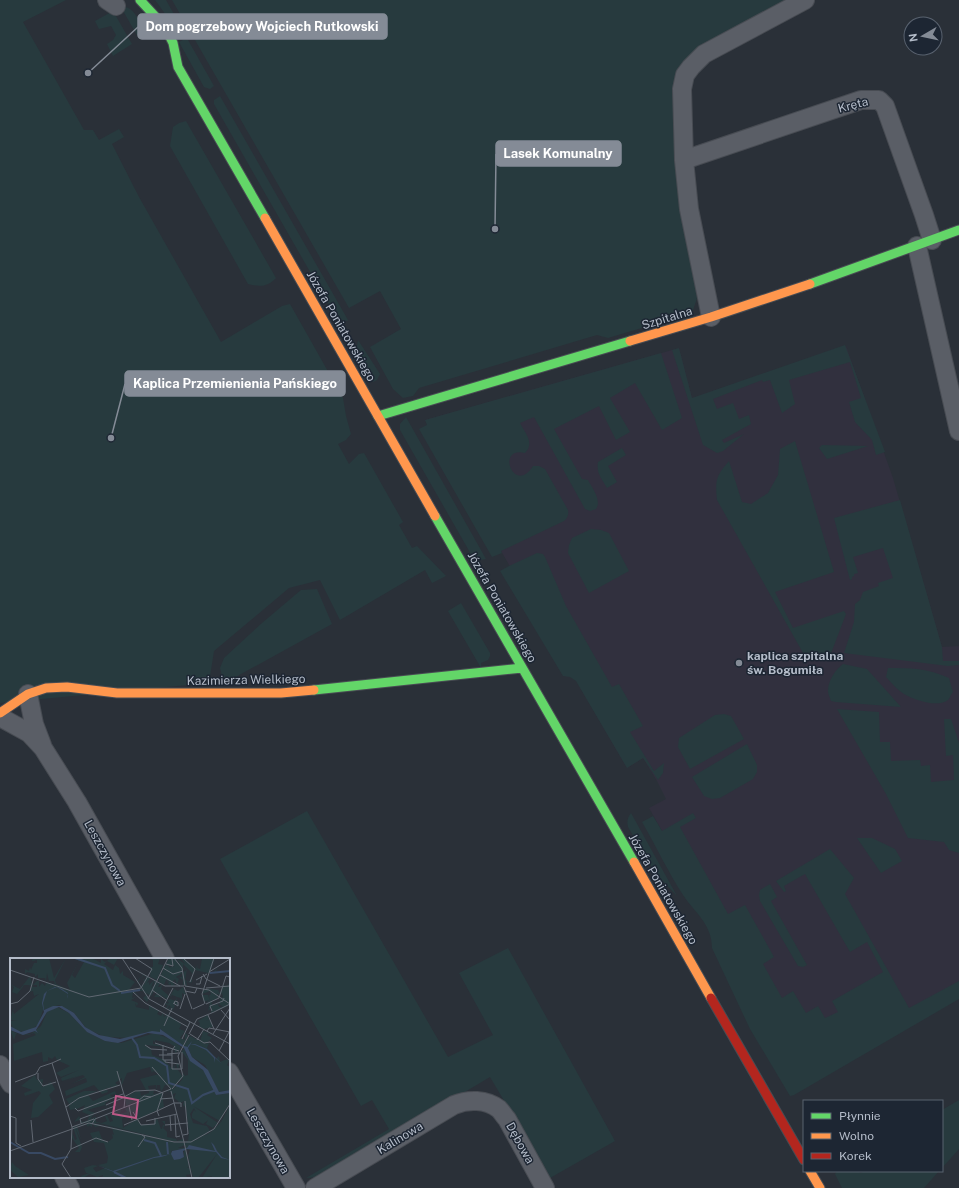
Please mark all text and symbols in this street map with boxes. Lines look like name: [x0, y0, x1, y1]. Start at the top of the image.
callout: Dom pogrzebowy Wojciech Rutkowski: [138, 14, 387, 39]
north arrow: [903, 16, 943, 56]
text: Dom pogrzebowy Wojciech Rutkowski: [145, 19, 379, 34]
text: N: [907, 32, 920, 43]
street label: Kręta: [836, 94, 870, 116]
callout: Lasek Komunalny: [496, 141, 621, 166]
text: Lasek Komunalny: [503, 146, 613, 161]
street label: Józefa Poniatowskiego: [304, 268, 379, 384]
street label: Szpitalna: [640, 304, 694, 332]
callout: Kaplica Przemienienia Pańskiego: [125, 371, 345, 396]
text: Kaplica Przemienienia Pańskiego: [133, 376, 337, 391]
street label: Józefa Poniatowskiego: [465, 549, 540, 665]
place label: kaplica szpitalna św. Bogumiła: [747, 649, 843, 677]
marker: kaplica szpitalna św. Bogumiła: [734, 658, 744, 668]
street label: Kazimierza Wielkiego: [186, 672, 306, 688]
street label: Leszczynowa: [81, 818, 129, 888]
street label: Józefa Poniatowskiego: [626, 831, 701, 947]
inset map: [10, 958, 230, 1178]
legend: [803, 1100, 943, 1172]
street label: Leszczynowa: [244, 1106, 292, 1176]
text: Płynnie: [839, 1109, 881, 1123]
street label: Kalinowa: [375, 1119, 425, 1157]
street label: Dębowa: [503, 1120, 537, 1166]
text: Wolno: [839, 1129, 874, 1143]
text: Korek: [839, 1149, 872, 1163]

